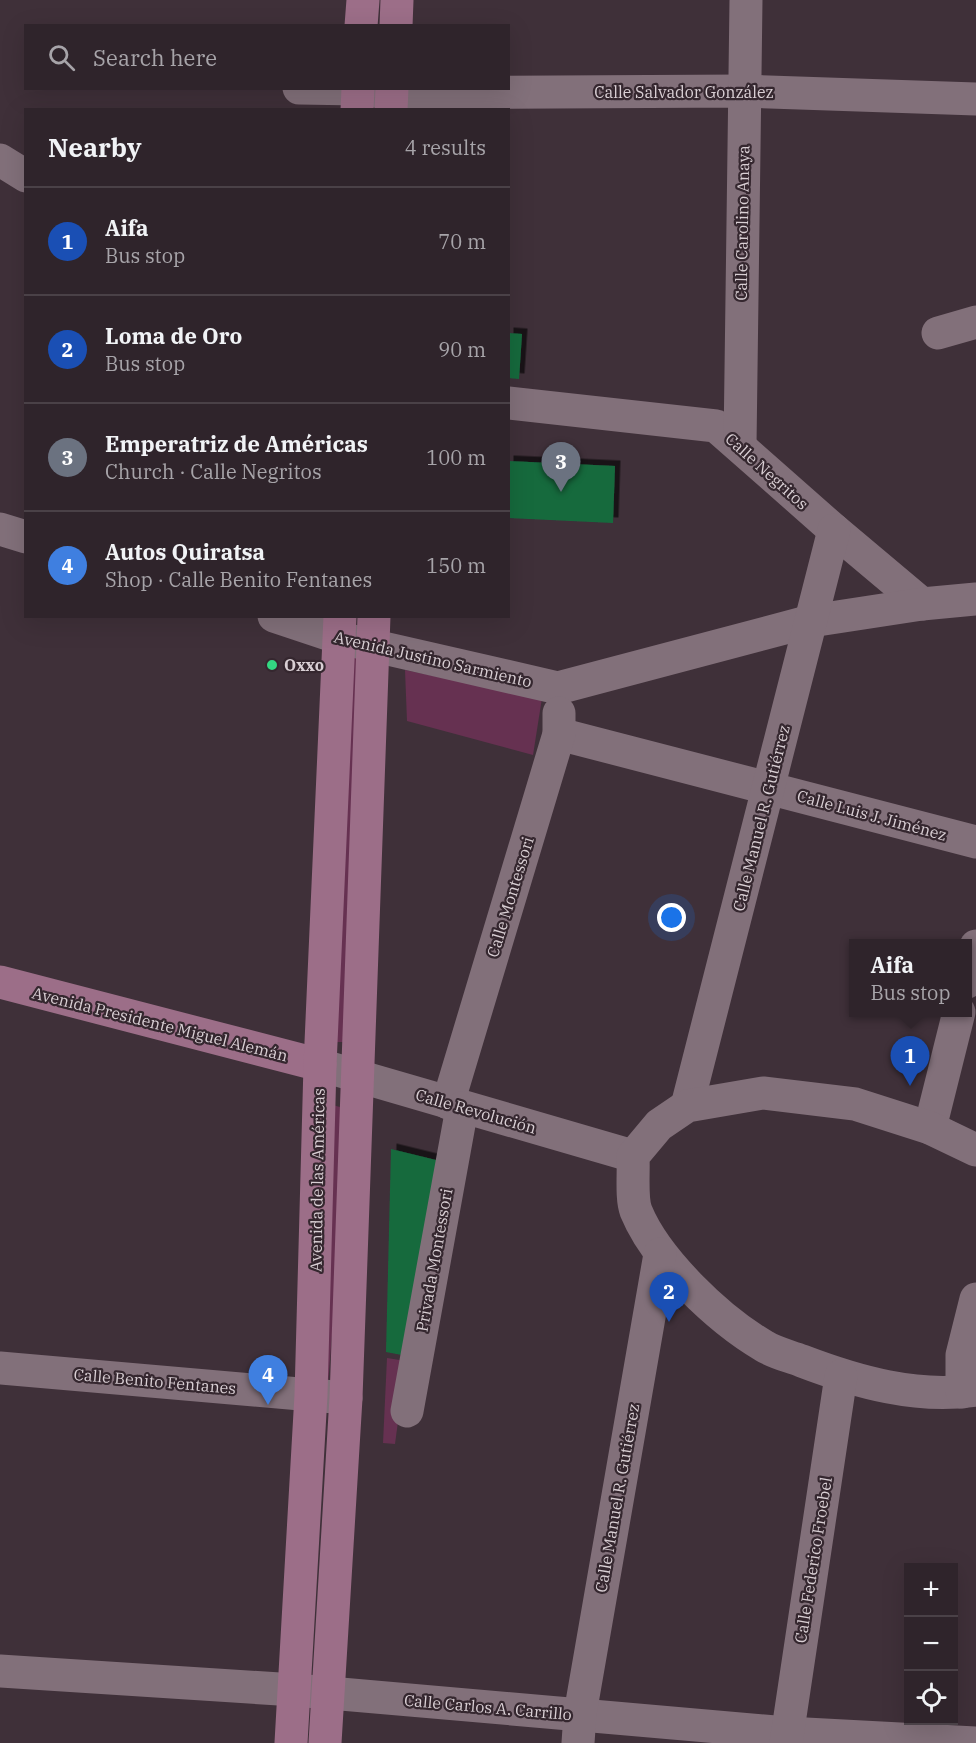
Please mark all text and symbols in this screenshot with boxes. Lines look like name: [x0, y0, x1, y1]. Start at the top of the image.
search box: [24, 24, 510, 90]
icon: search: [45, 41, 78, 74]
text: Search here: [93, 43, 217, 72]
street label: Calle Salvador González: [594, 82, 774, 102]
text: Nearby: [48, 130, 142, 164]
text: 4 results: [405, 134, 486, 161]
street label: Calle Carolino Anaya: [731, 145, 753, 301]
text: Aifa: [105, 213, 149, 242]
text: 1: [62, 228, 74, 255]
text: 70 m: [438, 228, 486, 255]
text: Bus stop: [105, 242, 185, 269]
text: Loma de Oro: [105, 321, 242, 350]
text: 2: [62, 336, 74, 363]
text: 90 m: [438, 336, 486, 363]
text: Bus stop: [105, 350, 185, 377]
street label: Calle Negritos: [721, 428, 813, 514]
text: Emperatriz de Américas: [105, 429, 368, 458]
pin: 3: [542, 442, 580, 492]
text: 3: [62, 444, 74, 471]
text: 100 m: [426, 444, 486, 471]
text: Church · Calle Negritos: [105, 458, 322, 485]
text: Autos Quiratsa: [105, 537, 265, 566]
text: 4: [62, 552, 74, 579]
text: 150 m: [426, 552, 486, 579]
text: Shop · Calle Benito Fentanes: [105, 566, 372, 593]
street label: Avenida Justino Sarmiento: [332, 626, 534, 692]
place label: Oxxo: [284, 655, 324, 675]
marker: Oxxo: [265, 658, 279, 672]
street label: Calle Manuel R. Gutiérrez: [728, 723, 794, 913]
street label: Calle Luis J. Jiménez: [795, 785, 949, 845]
street label: Calle Montessori: [482, 834, 538, 960]
your location: [657, 903, 686, 932]
popup: [849, 939, 972, 1017]
text: Aifa: [870, 950, 914, 979]
text: Bus stop: [870, 979, 951, 1006]
street label: Avenida Presidente Miguel Alemán: [30, 982, 290, 1066]
pin: 1: [890, 1036, 930, 1086]
street label: Calle Revolución: [413, 1084, 539, 1138]
street label: Avenida de las Américas: [305, 1088, 329, 1272]
street label: Privada Montessori: [412, 1187, 456, 1333]
pin: 2: [650, 1272, 688, 1322]
pin: 4: [248, 1356, 288, 1405]
street label: Calle Benito Fentanes: [73, 1364, 237, 1398]
street label: Calle Manuel R. Gutiérrez: [591, 1402, 643, 1594]
street label: Calle Federico Froebel: [790, 1475, 836, 1644]
map controls: [904, 1563, 958, 1725]
button: +: [904, 1563, 958, 1617]
button: −: [904, 1617, 958, 1671]
button: locate: [904, 1671, 958, 1725]
street label: Calle Carlos A. Carrillo: [403, 1690, 573, 1724]

